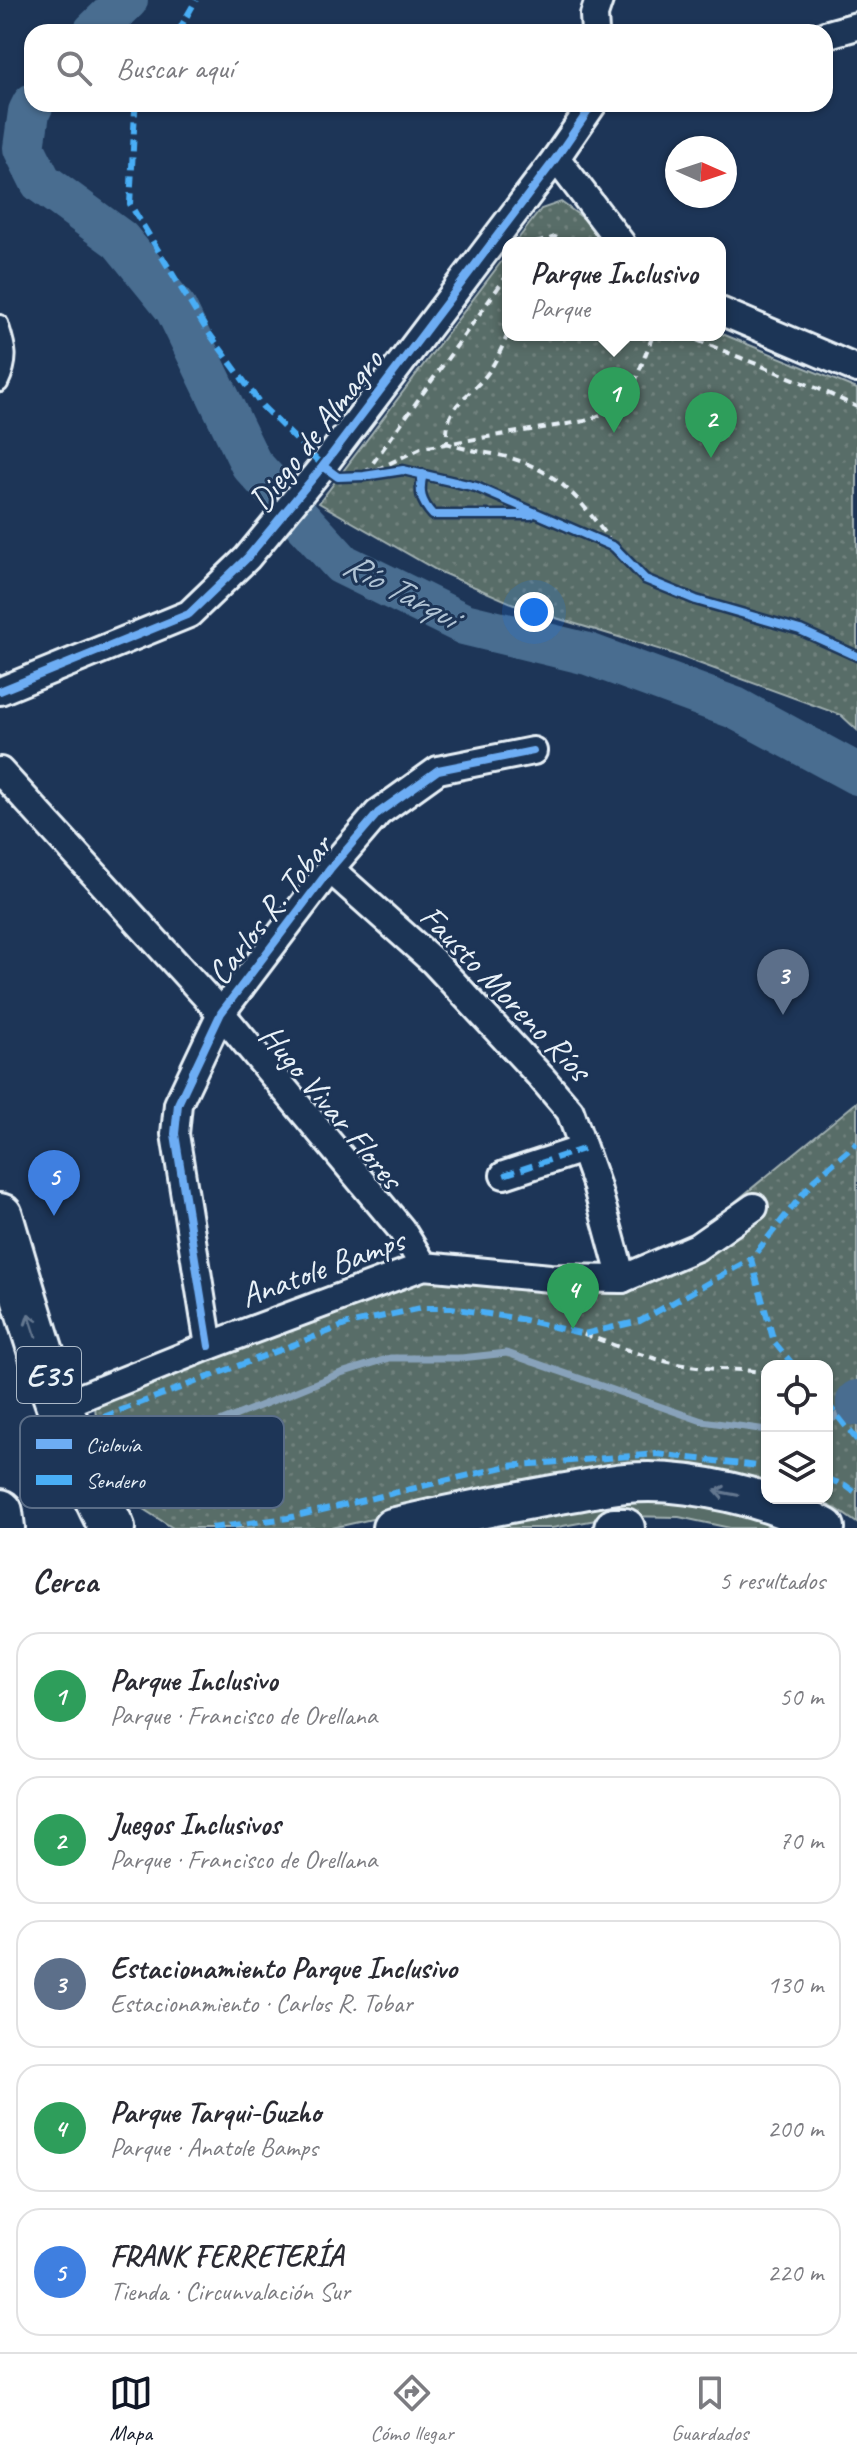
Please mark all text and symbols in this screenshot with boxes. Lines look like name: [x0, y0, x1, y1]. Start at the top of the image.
search box: [24, 24, 833, 112]
icon: search: [52, 46, 96, 90]
text: Buscar aquí: [116, 49, 234, 87]
north arrow: [665, 136, 737, 208]
popup: [502, 237, 726, 341]
text: Parque Inclusivo: [530, 254, 698, 292]
text: Parque: [530, 292, 590, 325]
street label: Diego de Almagro: [239, 339, 393, 520]
pin: 1: [588, 367, 640, 433]
pin: 2: [685, 392, 737, 458]
water label: Río Tarqui: [336, 541, 473, 643]
your location: [514, 592, 554, 632]
street label: Carlos R. Tobar: [197, 823, 343, 993]
street label: Fausto Moreno Ríos: [411, 895, 603, 1092]
pin: 3: [757, 949, 809, 1015]
street label: Hugo Vivar Flores: [250, 1015, 415, 1200]
pin: 5: [28, 1150, 80, 1216]
street label: Anatole Bamps: [234, 1217, 413, 1317]
pin: 4: [547, 1263, 599, 1329]
one-way arrow: [24, 1313, 39, 1338]
road number: E35: [17, 1347, 81, 1403]
map controls: [761, 1360, 833, 1504]
button: locate: [761, 1360, 833, 1432]
legend: [20, 1416, 284, 1508]
text: Ciclovía: [86, 1431, 142, 1459]
button: layers: [761, 1432, 833, 1504]
text: Sendero: [86, 1467, 146, 1495]
one-way arrow: [714, 1484, 739, 1499]
text: Cerca: [32, 1559, 98, 1602]
text: 5 resultados: [719, 1564, 825, 1597]
text: Parque Inclusivo: [110, 1661, 277, 1699]
text: 1: [54, 1680, 66, 1713]
text: 50 m: [779, 1680, 823, 1713]
text: Parque · Francisco de Orellana: [110, 1699, 377, 1732]
text: Juegos Inclusivos: [110, 1805, 281, 1843]
text: 2: [54, 1824, 66, 1857]
text: 70 m: [779, 1824, 823, 1857]
text: Parque · Francisco de Orellana: [110, 1843, 377, 1876]
text: Estacionamiento Parque Inclusivo: [110, 1949, 457, 1987]
text: 3: [54, 1968, 66, 2001]
text: 130 m: [767, 1968, 823, 2001]
text: Estacionamiento · Carlos R. Tobar: [110, 1987, 413, 2020]
text: Parque Tarqui-Guzho: [110, 2093, 321, 2131]
text: 4: [54, 2112, 66, 2145]
text: 200 m: [767, 2112, 823, 2145]
text: Parque · Anatole Bamps: [110, 2131, 318, 2164]
text: FRANK FERRETERÍA: [110, 2237, 343, 2275]
text: 5: [54, 2256, 66, 2289]
text: 220 m: [767, 2256, 823, 2289]
text: Tienda · Circunvalación Sur: [110, 2275, 350, 2308]
tab: Mapa: [109, 2371, 153, 2447]
tab: Cómo llegar: [370, 2371, 454, 2447]
tab: Guardados: [671, 2371, 748, 2447]

